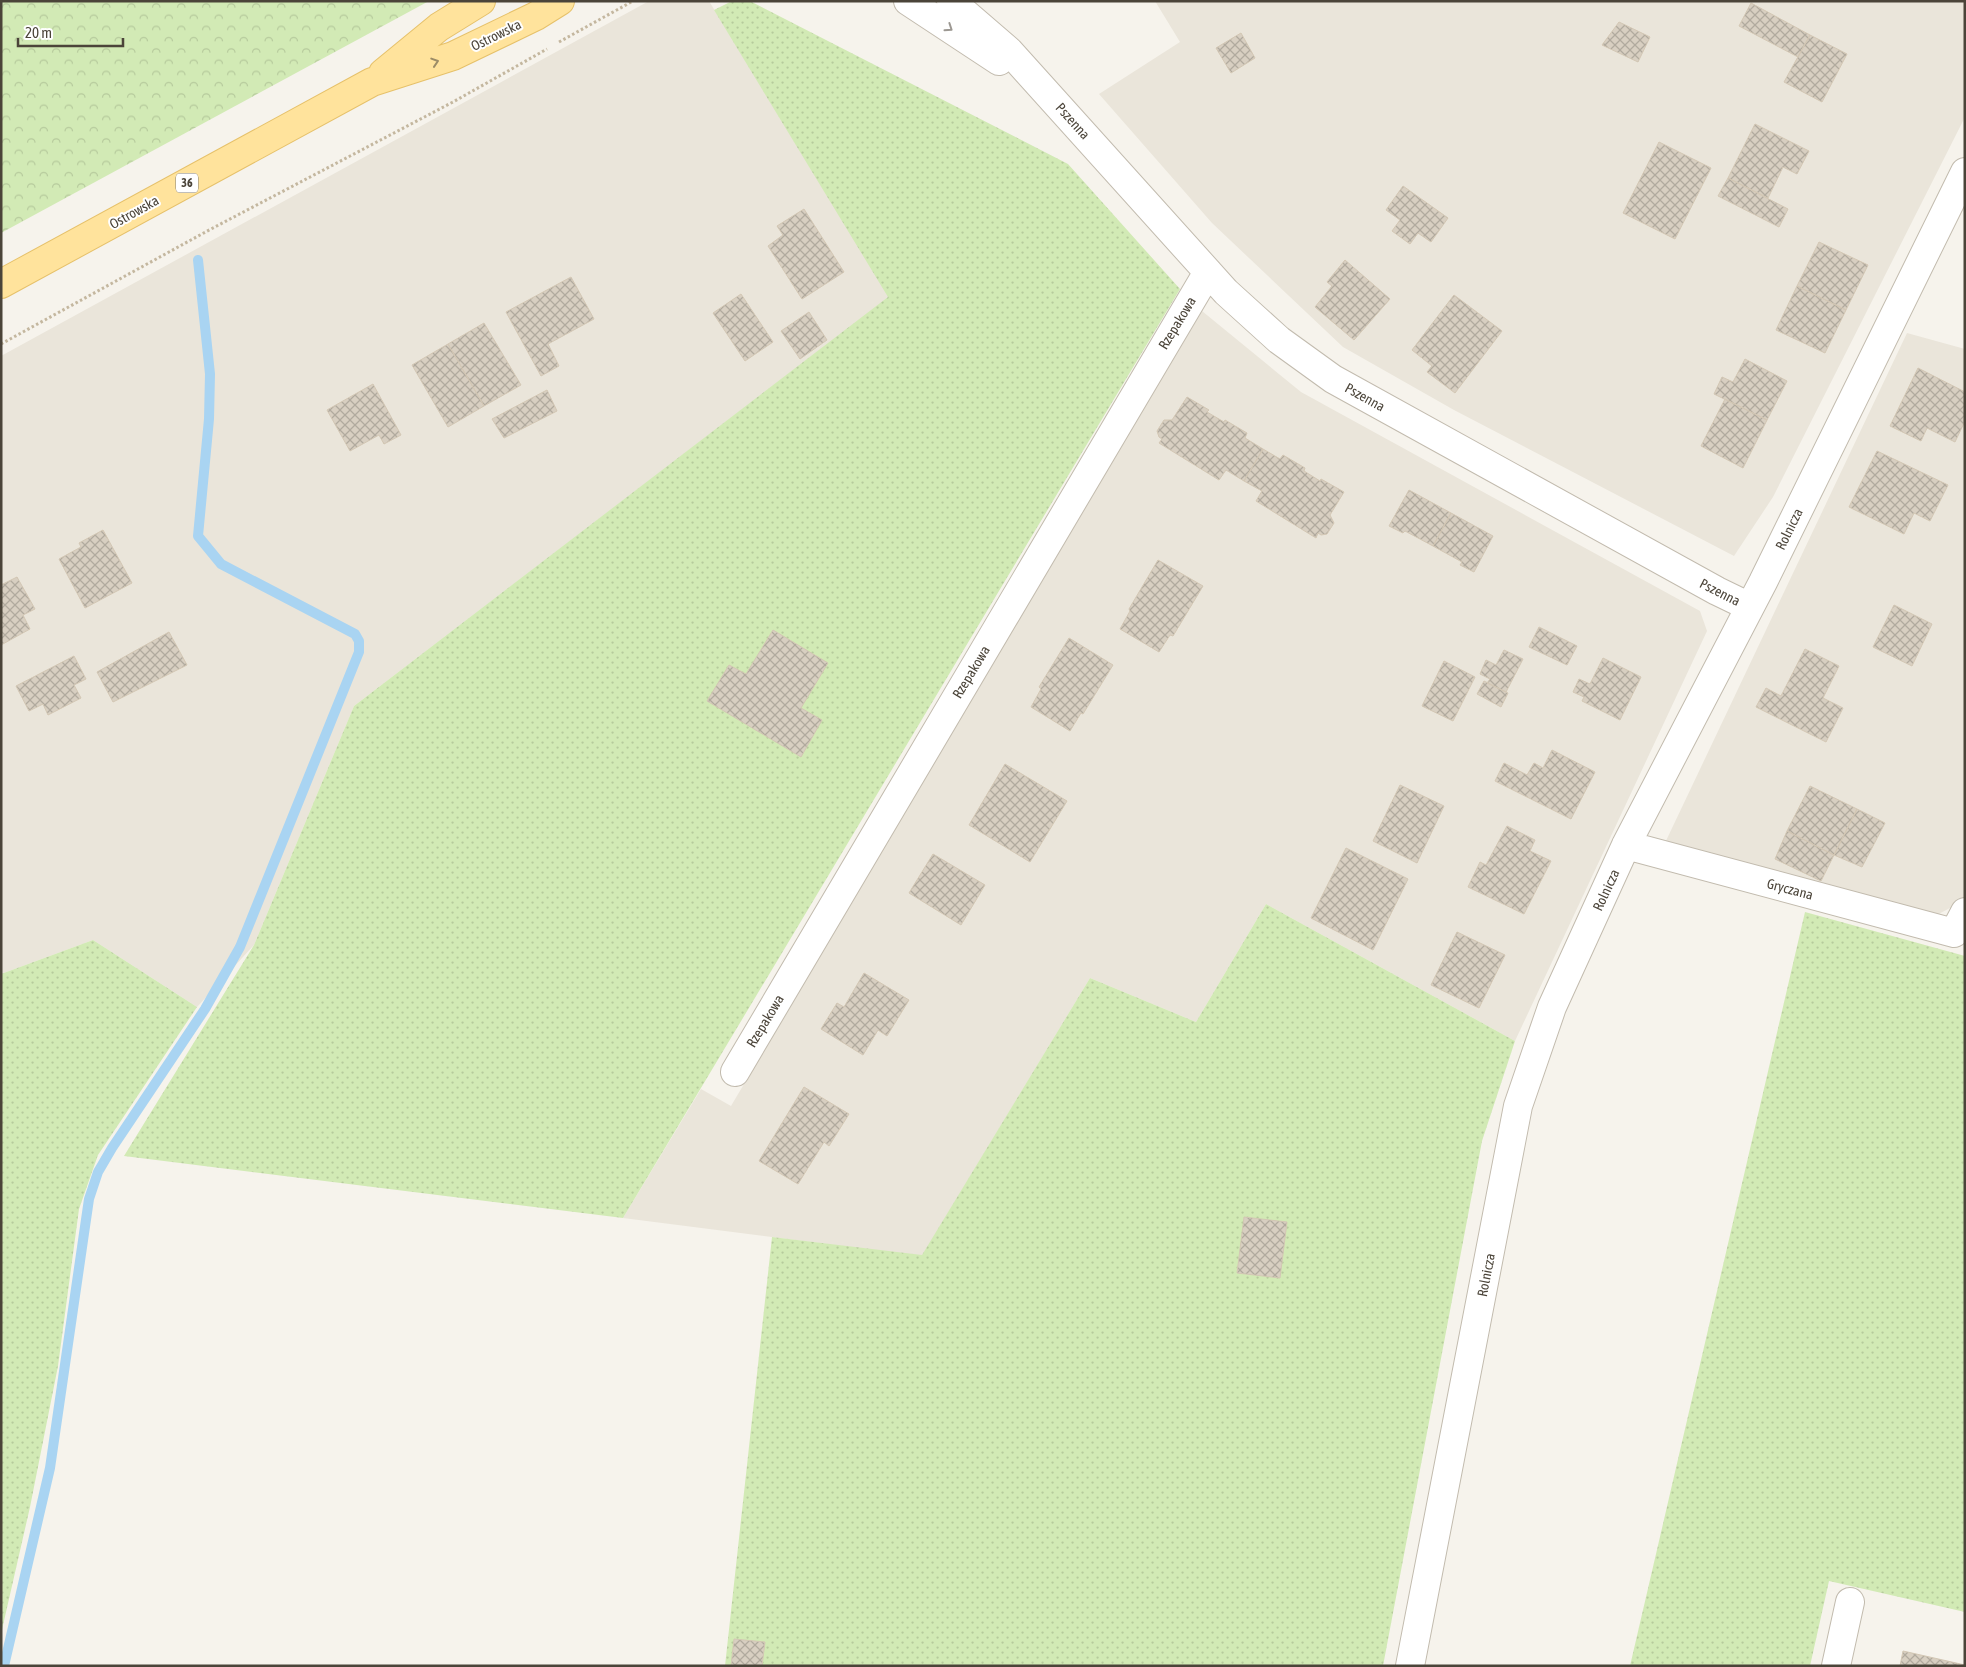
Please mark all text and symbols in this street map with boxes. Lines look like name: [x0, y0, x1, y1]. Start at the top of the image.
scale bar: [18, 15, 122, 47]
street label: Ostrowska: [468, 16, 524, 54]
one-way arrow: [943, 22, 952, 31]
text: 20 m: [25, 24, 52, 41]
one-way arrow: [431, 58, 439, 68]
street label: Pszenna: [1053, 100, 1093, 142]
road number: 36: [176, 174, 198, 192]
street label: Ostrowska: [107, 192, 161, 232]
street label: Rzepakowa: [1155, 294, 1199, 352]
street label: Pszenna: [1342, 380, 1388, 414]
street label: Rolnicza: [1772, 506, 1806, 552]
street label: Pszenna: [1697, 575, 1743, 609]
street label: Rzepakowa: [949, 643, 993, 701]
street label: Rolnicza: [1589, 867, 1623, 913]
street label: Gryczana: [1765, 875, 1815, 903]
street label: Rzepakowa: [743, 992, 787, 1050]
street label: Rolnicza: [1474, 1252, 1498, 1298]

